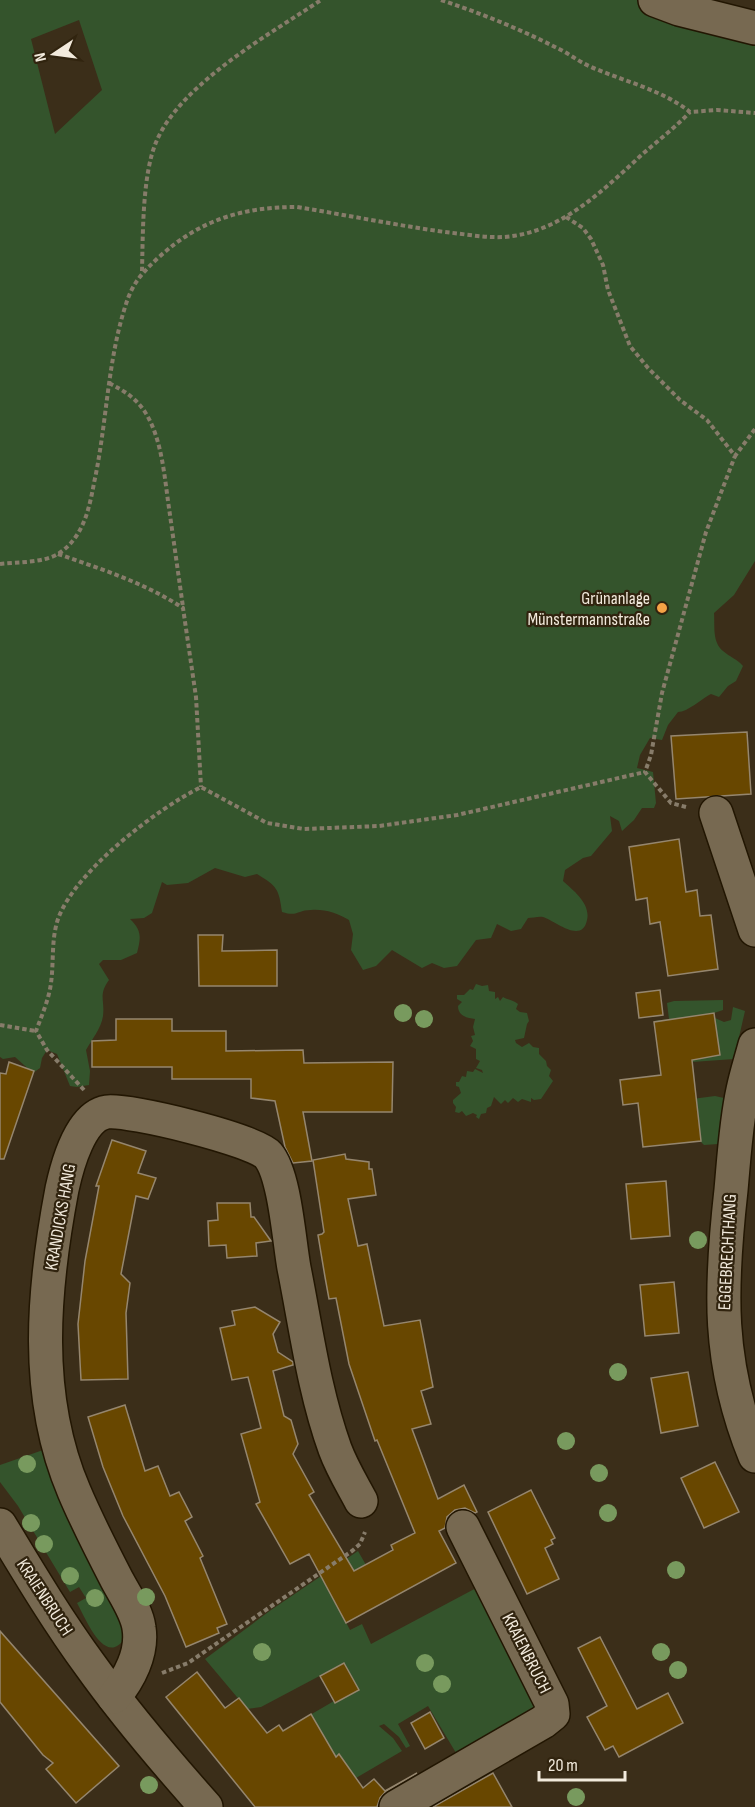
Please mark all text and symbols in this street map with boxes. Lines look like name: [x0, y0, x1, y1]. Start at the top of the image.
north arrow: [24, 24, 84, 84]
text: N: [31, 51, 51, 63]
place label: Grünanlage Münstermannstraße: [527, 588, 650, 630]
marker: Grünanlage Münstermannstraße: [655, 601, 669, 615]
street label: KRANDICKS HANG: [41, 1162, 80, 1272]
street label: EGGEBRECHTHANG: [714, 1193, 741, 1311]
street label: KRAIENBRUCH: [12, 1555, 77, 1640]
street label: KRAIENBRUCH: [497, 1610, 556, 1697]
scale bar: [539, 1744, 624, 1782]
text: 20 m: [548, 1755, 578, 1776]

